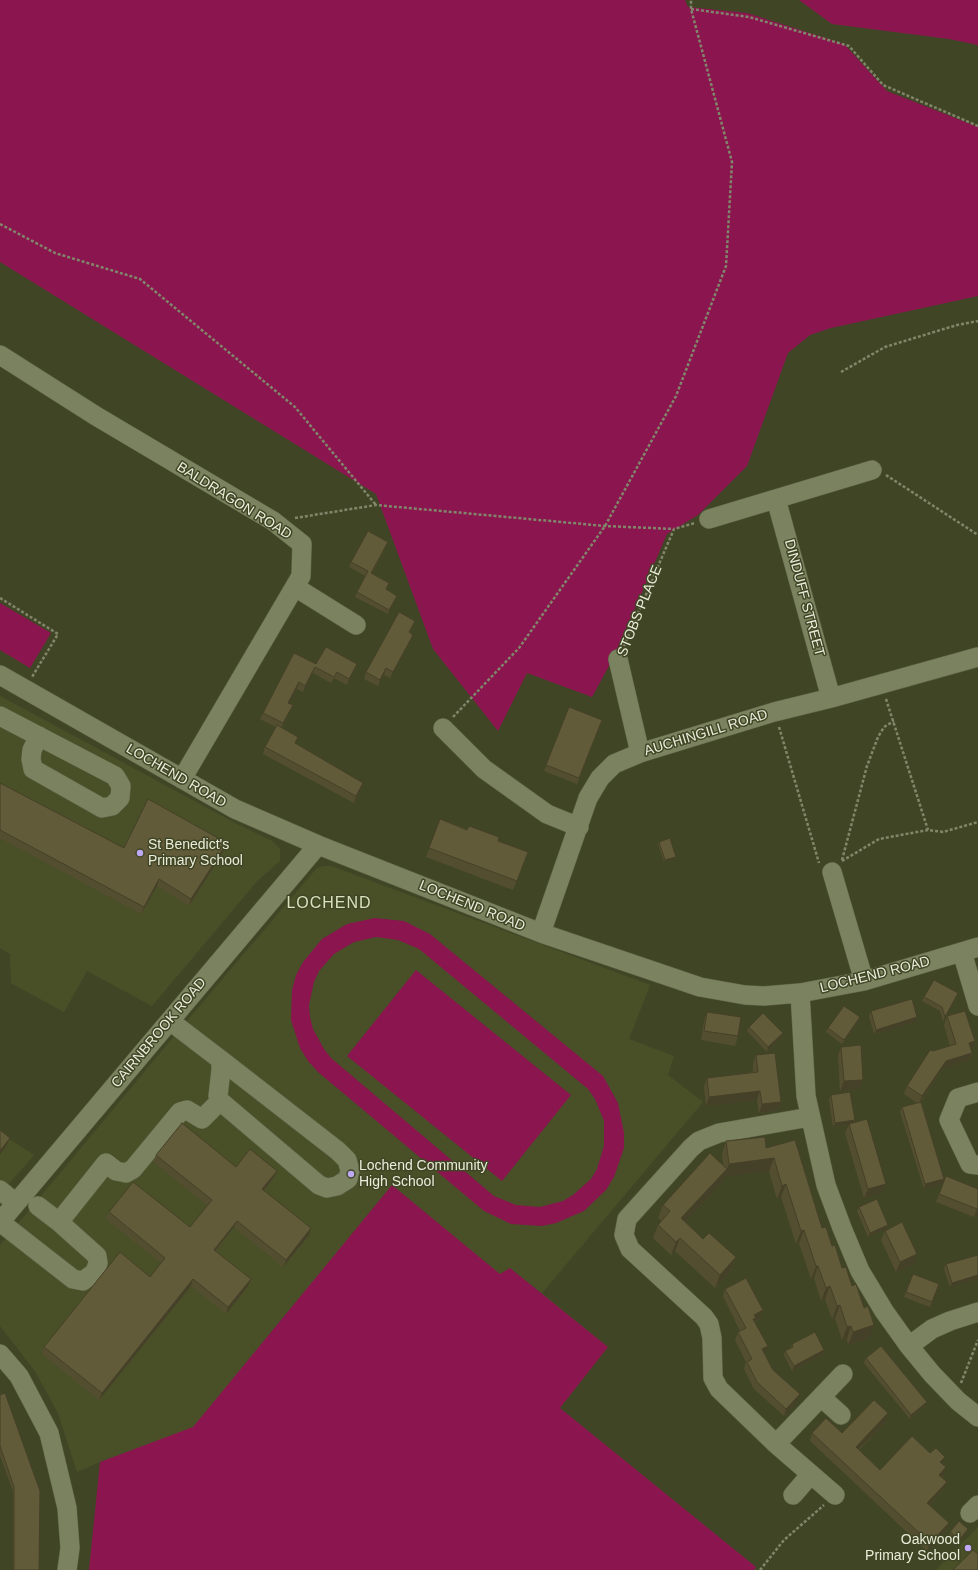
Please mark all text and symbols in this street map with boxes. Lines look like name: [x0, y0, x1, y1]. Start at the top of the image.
street label: BALDRAGON ROAD: [173, 459, 295, 543]
street label: DINDUFF STREET: [780, 538, 828, 658]
street label: STOBS PLACE: [614, 563, 666, 659]
street label: AUCHINGILL ROAD: [642, 706, 770, 760]
street label: LOCHEND ROAD: [123, 741, 229, 811]
place label: St Benedict's Primary School: [148, 837, 243, 870]
marker: St Benedict's Primary School: [135, 848, 145, 858]
street label: LOCHEND ROAD: [417, 877, 527, 935]
district label: LOCHEND: [286, 894, 372, 914]
street label: LOCHEND ROAD: [818, 953, 932, 997]
street label: CAIRNBROOK ROAD: [108, 975, 210, 1091]
place label: Lochend Community High School: [359, 1158, 487, 1190]
marker: Lochend Community High School: [346, 1169, 356, 1179]
place label: Oakwood Primary School: [865, 1532, 960, 1564]
marker: Oakwood Primary School: [963, 1543, 973, 1553]

